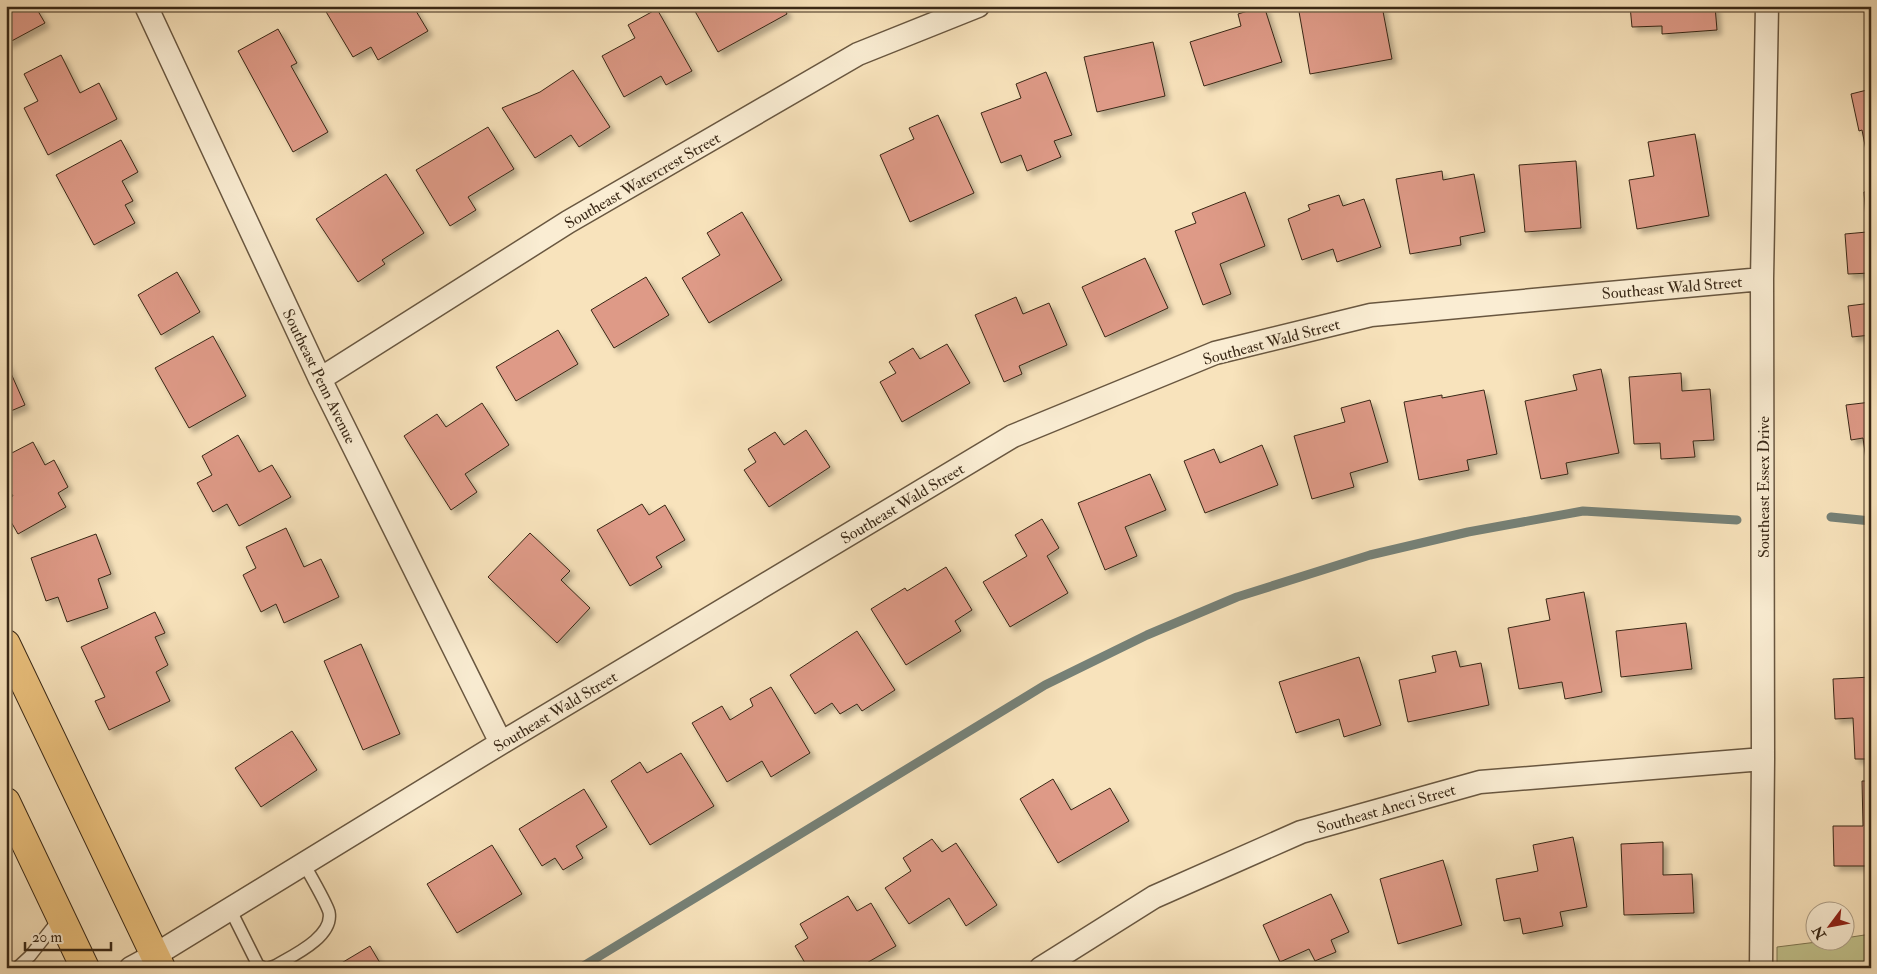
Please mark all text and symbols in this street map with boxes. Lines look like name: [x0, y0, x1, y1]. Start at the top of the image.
street label: Southeast Watercrest Street: [561, 128, 724, 234]
street label: Southeast Wald Street: [1601, 272, 1743, 304]
street label: Southeast Penn Avenue: [278, 306, 361, 447]
street label: Southeast Wald Street: [1201, 314, 1342, 370]
street label: Southeast Essex Drive: [1754, 416, 1774, 558]
street label: Southeast Wald Street: [837, 459, 968, 549]
street label: Southeast Wald Street: [490, 667, 621, 757]
street label: Southeast Aneci Street: [1315, 780, 1458, 838]
north arrow: [1804, 902, 1854, 952]
scale bar: [25, 919, 111, 951]
text: N: [1809, 922, 1830, 943]
text: 20 m: [32, 928, 62, 947]

